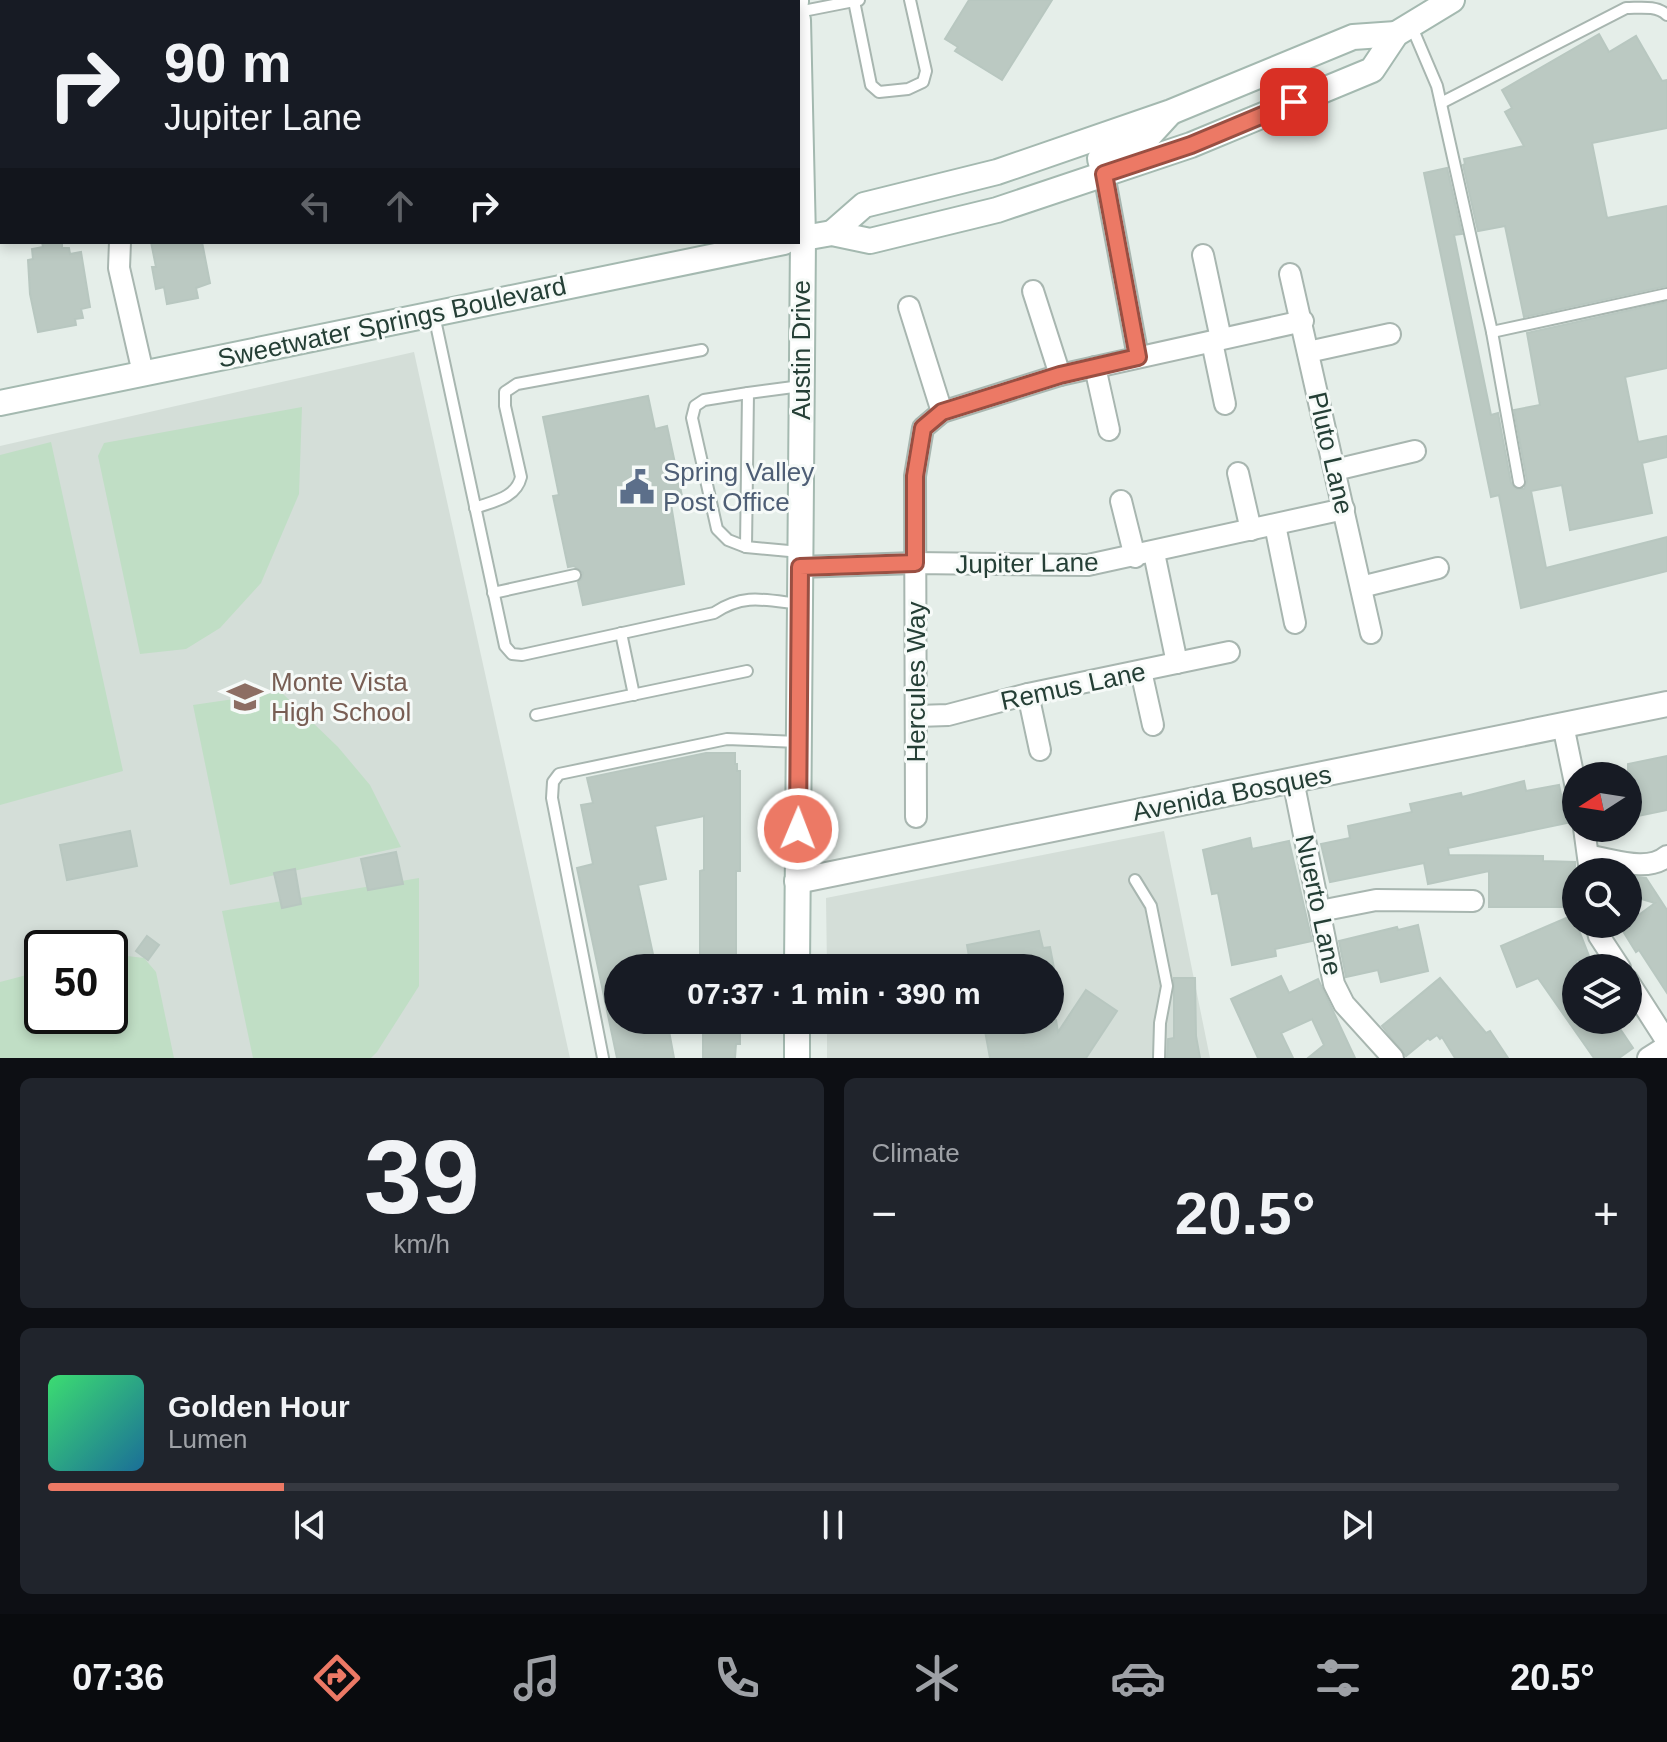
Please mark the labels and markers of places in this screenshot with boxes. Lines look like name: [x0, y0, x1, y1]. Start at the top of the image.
pin: [1260, 68, 1328, 136]
place label: Spring Valley Post Office: [663, 457, 814, 517]
public building icon: Spring Valley Post Office: [618, 468, 656, 506]
place label: Monte Vista High School: [271, 667, 411, 727]
school or university icon: Monte Vista High School: [226, 678, 264, 716]

